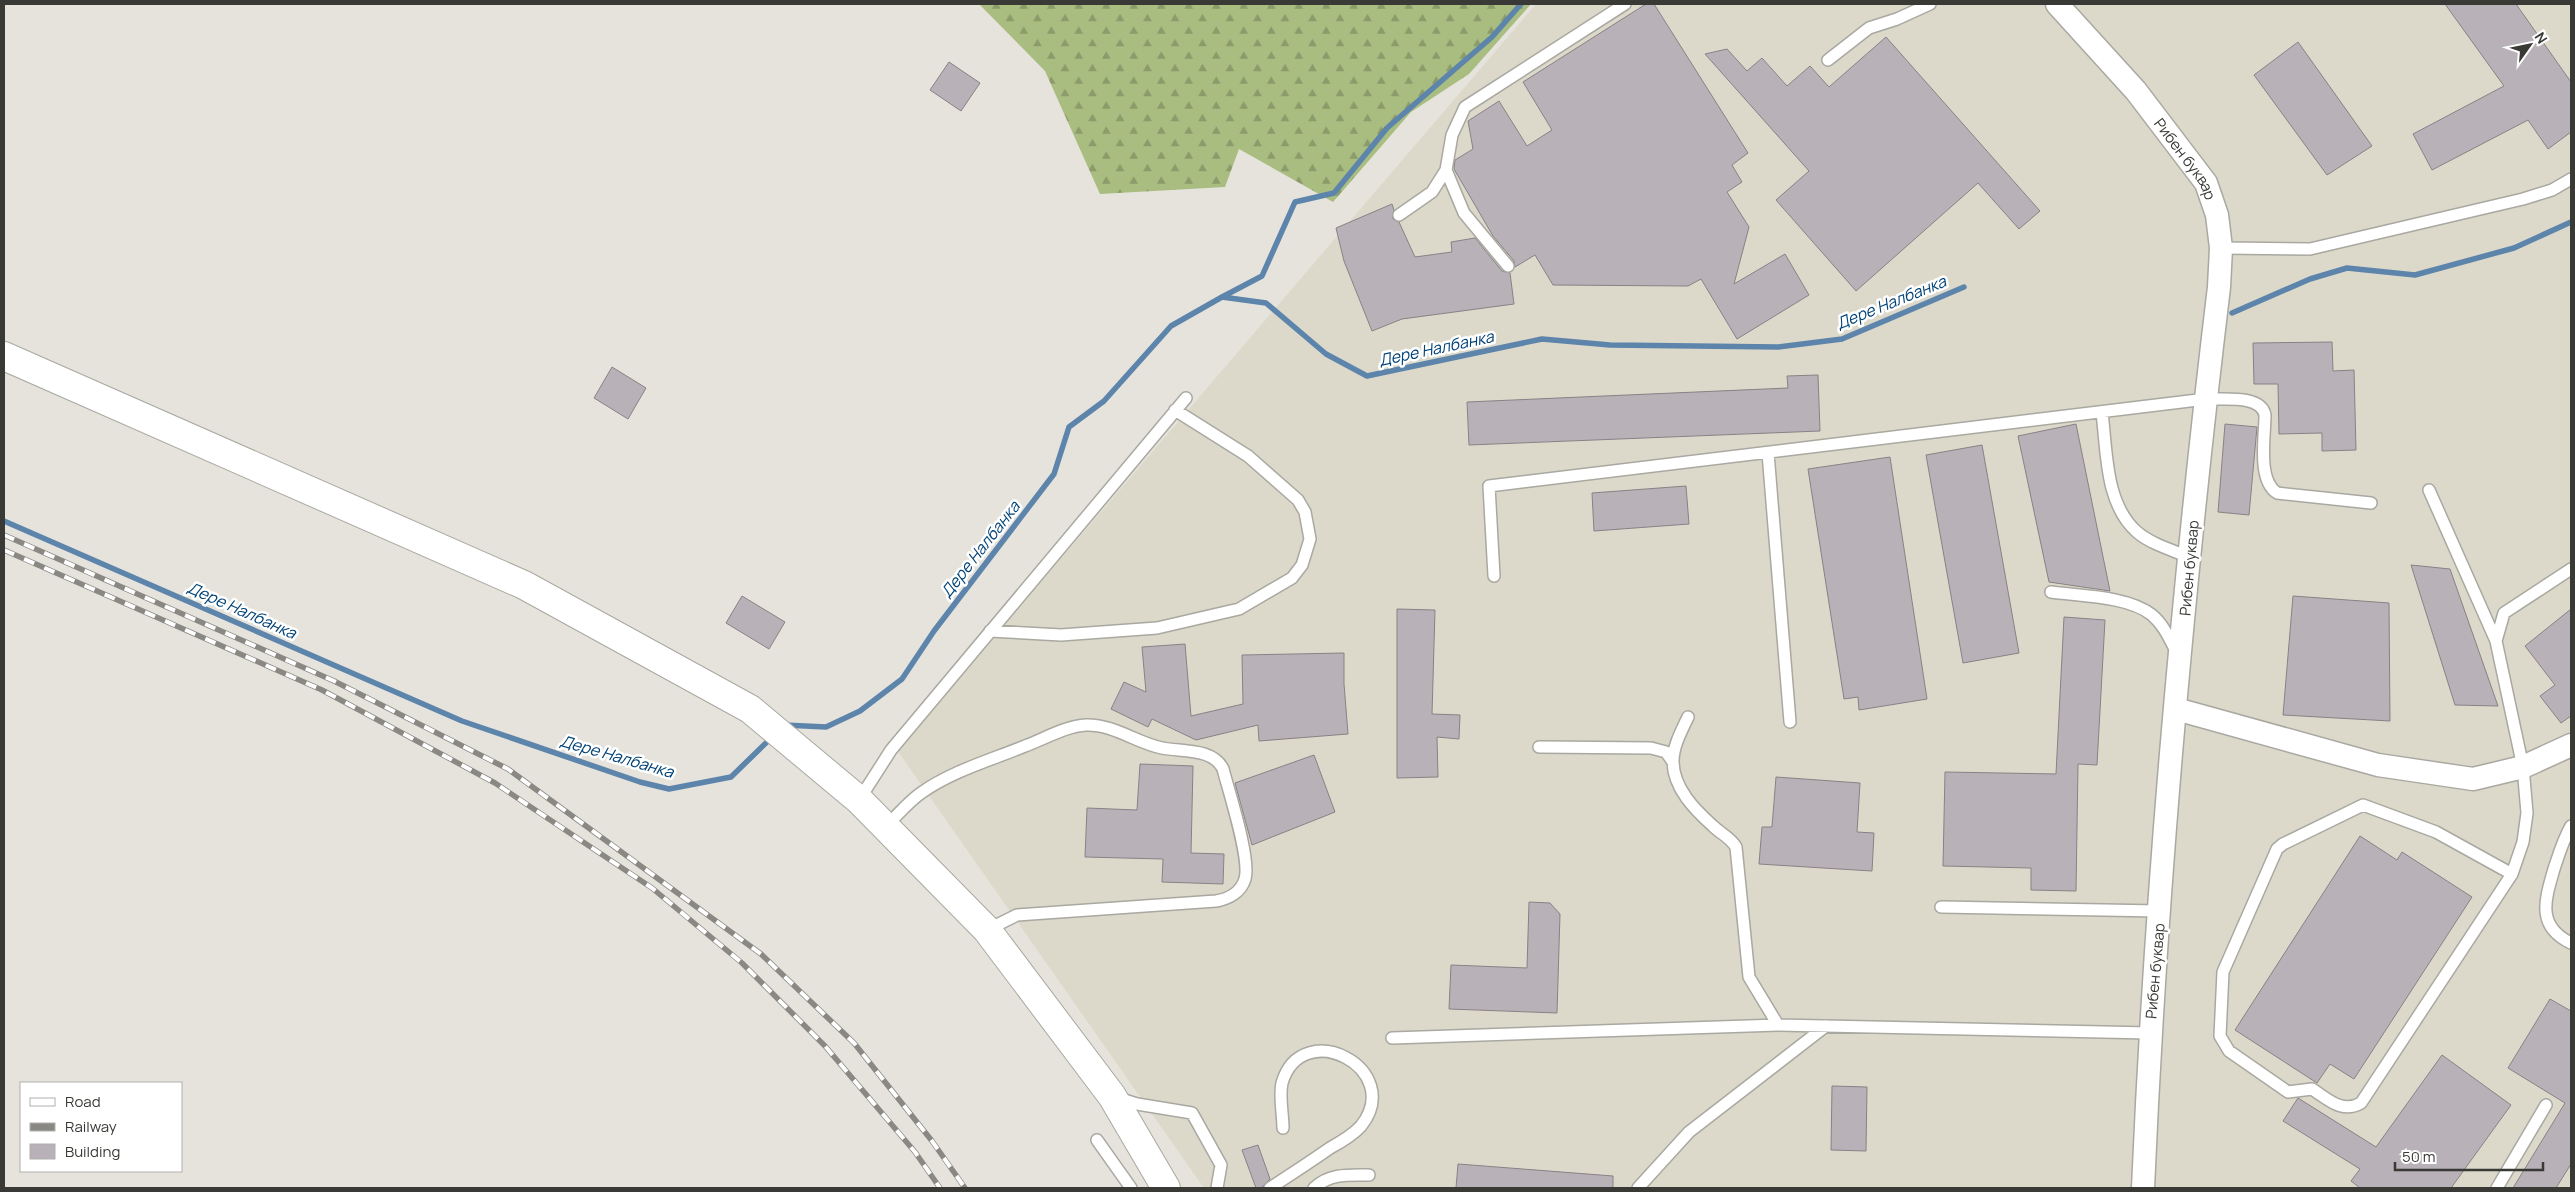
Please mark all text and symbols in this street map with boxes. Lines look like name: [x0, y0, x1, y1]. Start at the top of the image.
north arrow: [2505, 20, 2555, 70]
text: N: [2531, 28, 2552, 47]
street label: Рибен буквар: [2150, 114, 2221, 203]
water label: Дере Налбанка: [1833, 270, 1950, 334]
water label: Дере Налбанка: [1377, 325, 1496, 371]
water label: Дере Налбанка: [935, 495, 1025, 602]
street label: Рибен буквар: [2174, 519, 2204, 617]
water label: Дере Налбанка: [184, 576, 301, 644]
water label: Дере Налбанка: [558, 729, 677, 783]
street label: Рибен буквар: [2140, 922, 2170, 1020]
legend: [20, 1082, 182, 1172]
text: Road: [65, 1091, 101, 1112]
text: Railway: [65, 1116, 117, 1137]
scale bar: [2395, 1140, 2542, 1172]
text: Building: [65, 1141, 120, 1162]
text: 50 m: [2402, 1146, 2436, 1167]

